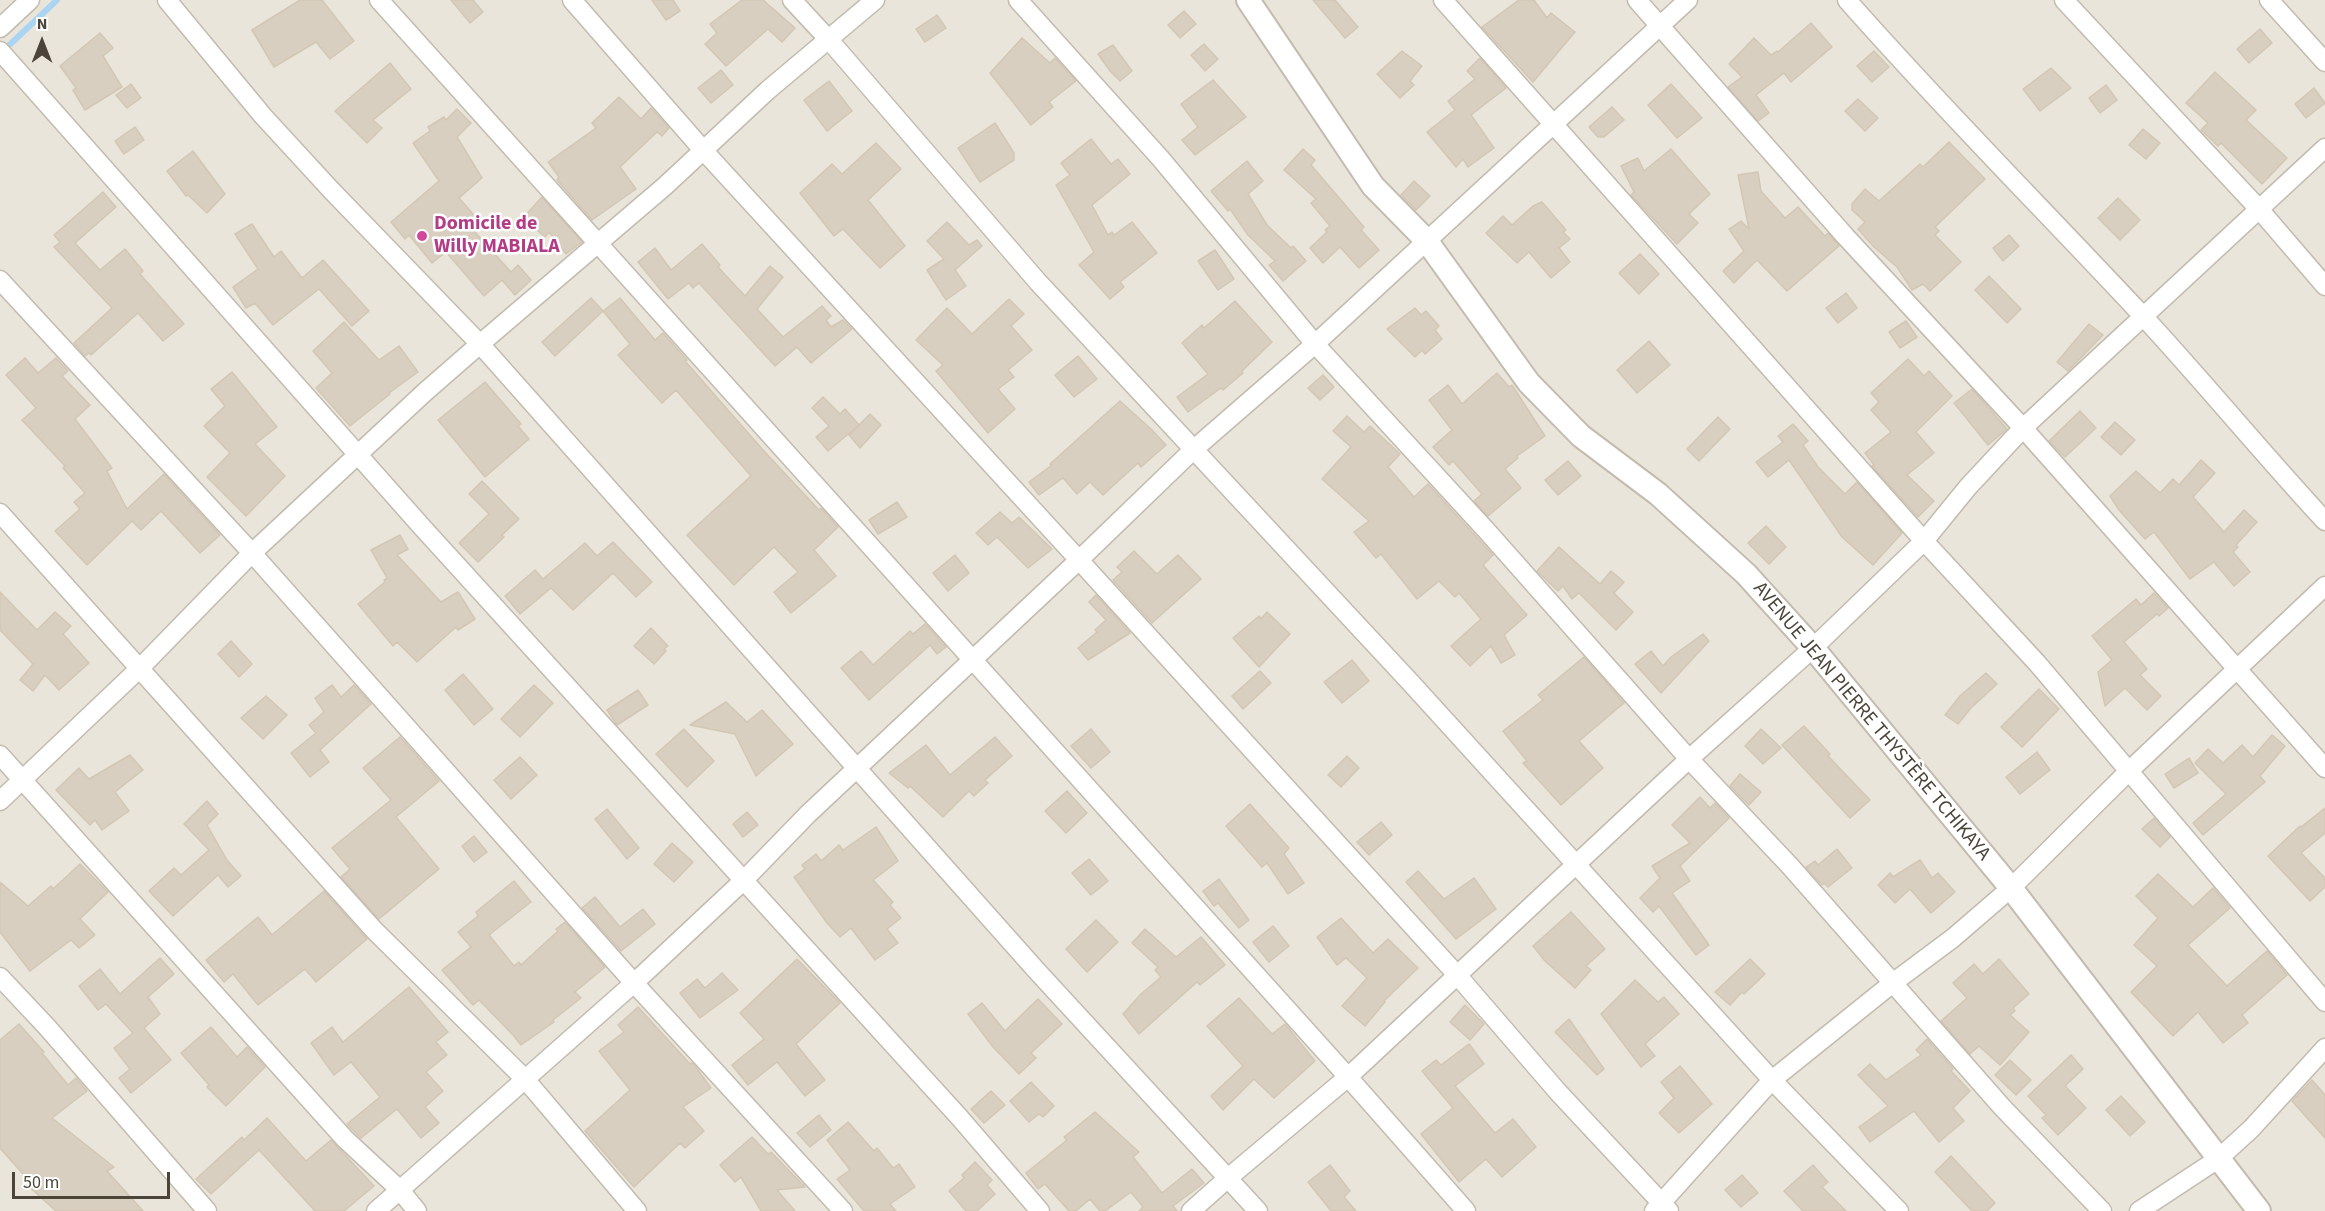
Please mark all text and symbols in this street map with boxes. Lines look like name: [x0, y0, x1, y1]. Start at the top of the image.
north arrow: [12, 12, 72, 72]
text: N: [37, 13, 47, 35]
place label: Domicile de Willy MABIALA: [434, 213, 560, 260]
marker: Domicile de Willy MABIALA: [415, 229, 429, 243]
street label: AVENUE JEAN PIERRE THYSTÈRE TCHIKAYA: [1747, 578, 1995, 866]
scale bar: [15, 1160, 172, 1198]
text: 50 m: [23, 1170, 59, 1195]

